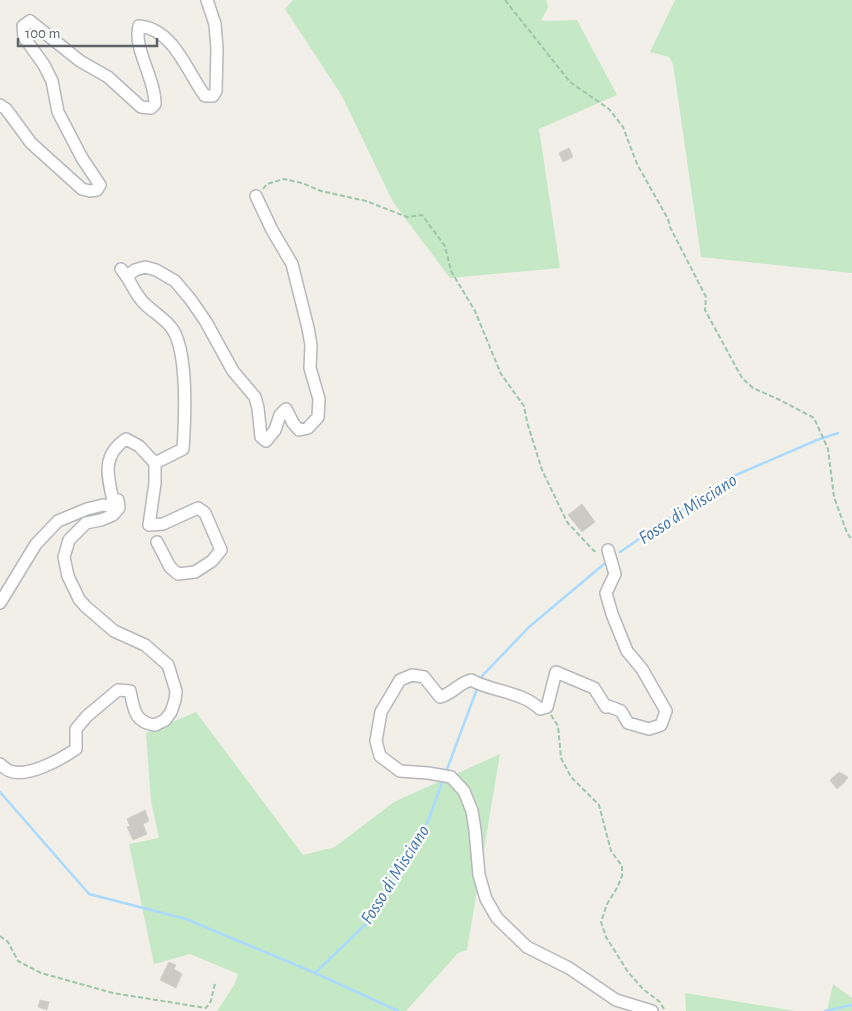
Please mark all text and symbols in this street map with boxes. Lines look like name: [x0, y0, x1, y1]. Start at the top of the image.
scale bar: [18, 15, 156, 47]
text: 100 m: [25, 26, 60, 41]
water label: Fosso di Misciano: [635, 470, 741, 548]
water label: Fosso di Misciano: [357, 822, 433, 928]

